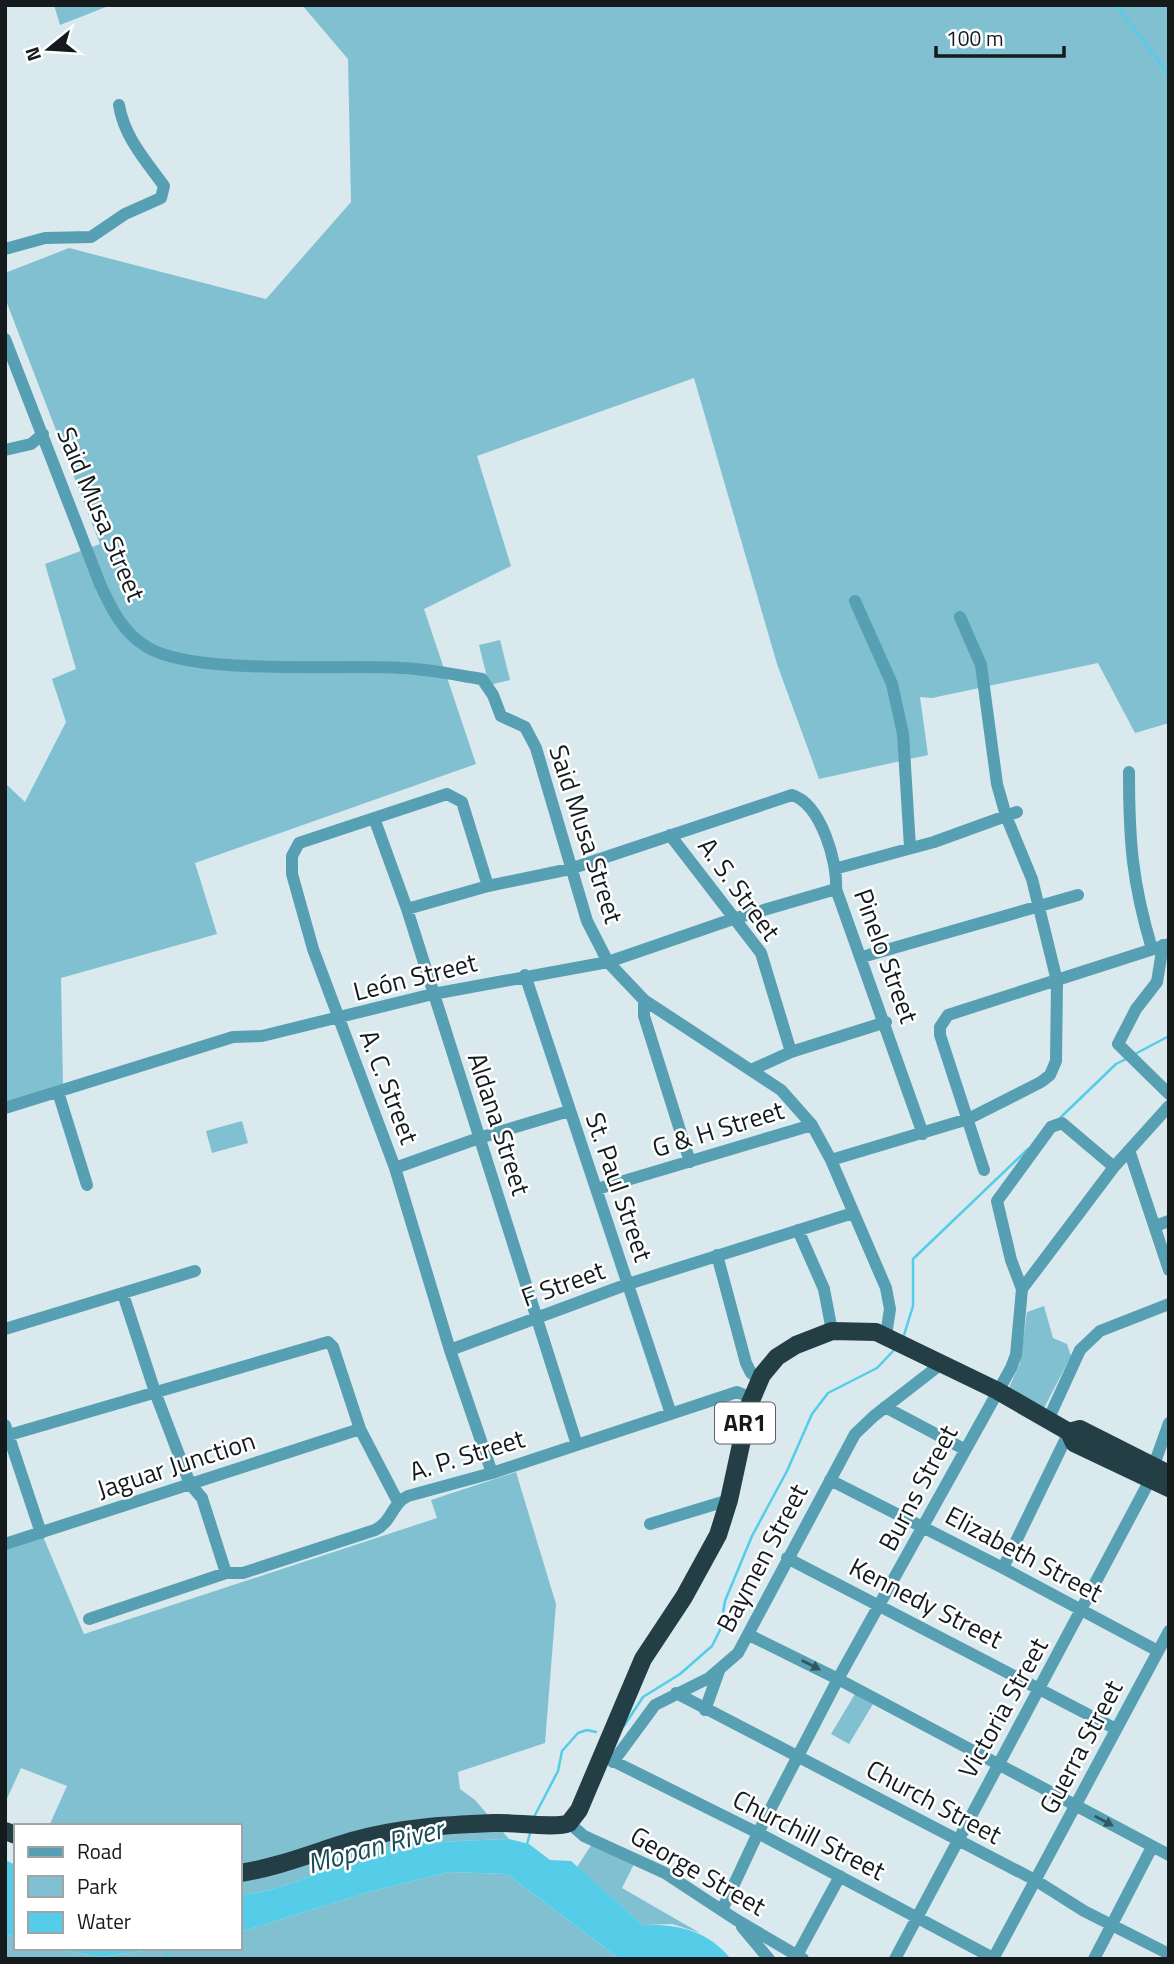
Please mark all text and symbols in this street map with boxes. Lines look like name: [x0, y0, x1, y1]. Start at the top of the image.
north arrow: [14, 14, 84, 84]
scale bar: [936, 14, 1064, 58]
text: 100 m: [946, 22, 1003, 54]
text: N: [17, 44, 48, 65]
street label: Said Musa Street: [47, 421, 156, 607]
street label: Said Musa Street: [539, 739, 634, 928]
street label: A. S. Street: [689, 829, 790, 948]
street label: Pinelo Street: [844, 883, 929, 1029]
street label: León Street: [349, 942, 481, 1011]
street label: A. C. Street: [350, 1024, 429, 1150]
street label: Aldana Street: [458, 1047, 541, 1200]
street label: G & H Street: [647, 1090, 788, 1167]
street label: St. Paul Street: [576, 1107, 663, 1267]
street label: F Street: [516, 1250, 610, 1317]
road number: AR1: [715, 1402, 775, 1443]
street label: Burns Street: [868, 1418, 967, 1558]
street label: A. P. Street: [404, 1419, 529, 1490]
street label: Jaguar Junction: [92, 1421, 260, 1509]
street label: Baymen Street: [706, 1477, 817, 1639]
street label: Elizabeth Street: [938, 1496, 1110, 1612]
street label: Kennedy Street: [843, 1547, 1010, 1658]
street label: Victoria Street: [948, 1630, 1057, 1785]
one-way arrow: [801, 1660, 821, 1671]
street label: Guerra Street: [1029, 1673, 1132, 1821]
street label: Church Street: [859, 1749, 1009, 1854]
street label: Churchill Street: [726, 1779, 892, 1890]
water label: Mopan River: [302, 1806, 451, 1884]
one-way arrow: [1094, 1815, 1114, 1827]
street label: George Street: [623, 1816, 773, 1925]
legend: [14, 1824, 242, 1950]
text: Road: [77, 1835, 122, 1867]
text: Park: [77, 1870, 117, 1902]
text: Water: [77, 1905, 131, 1937]

